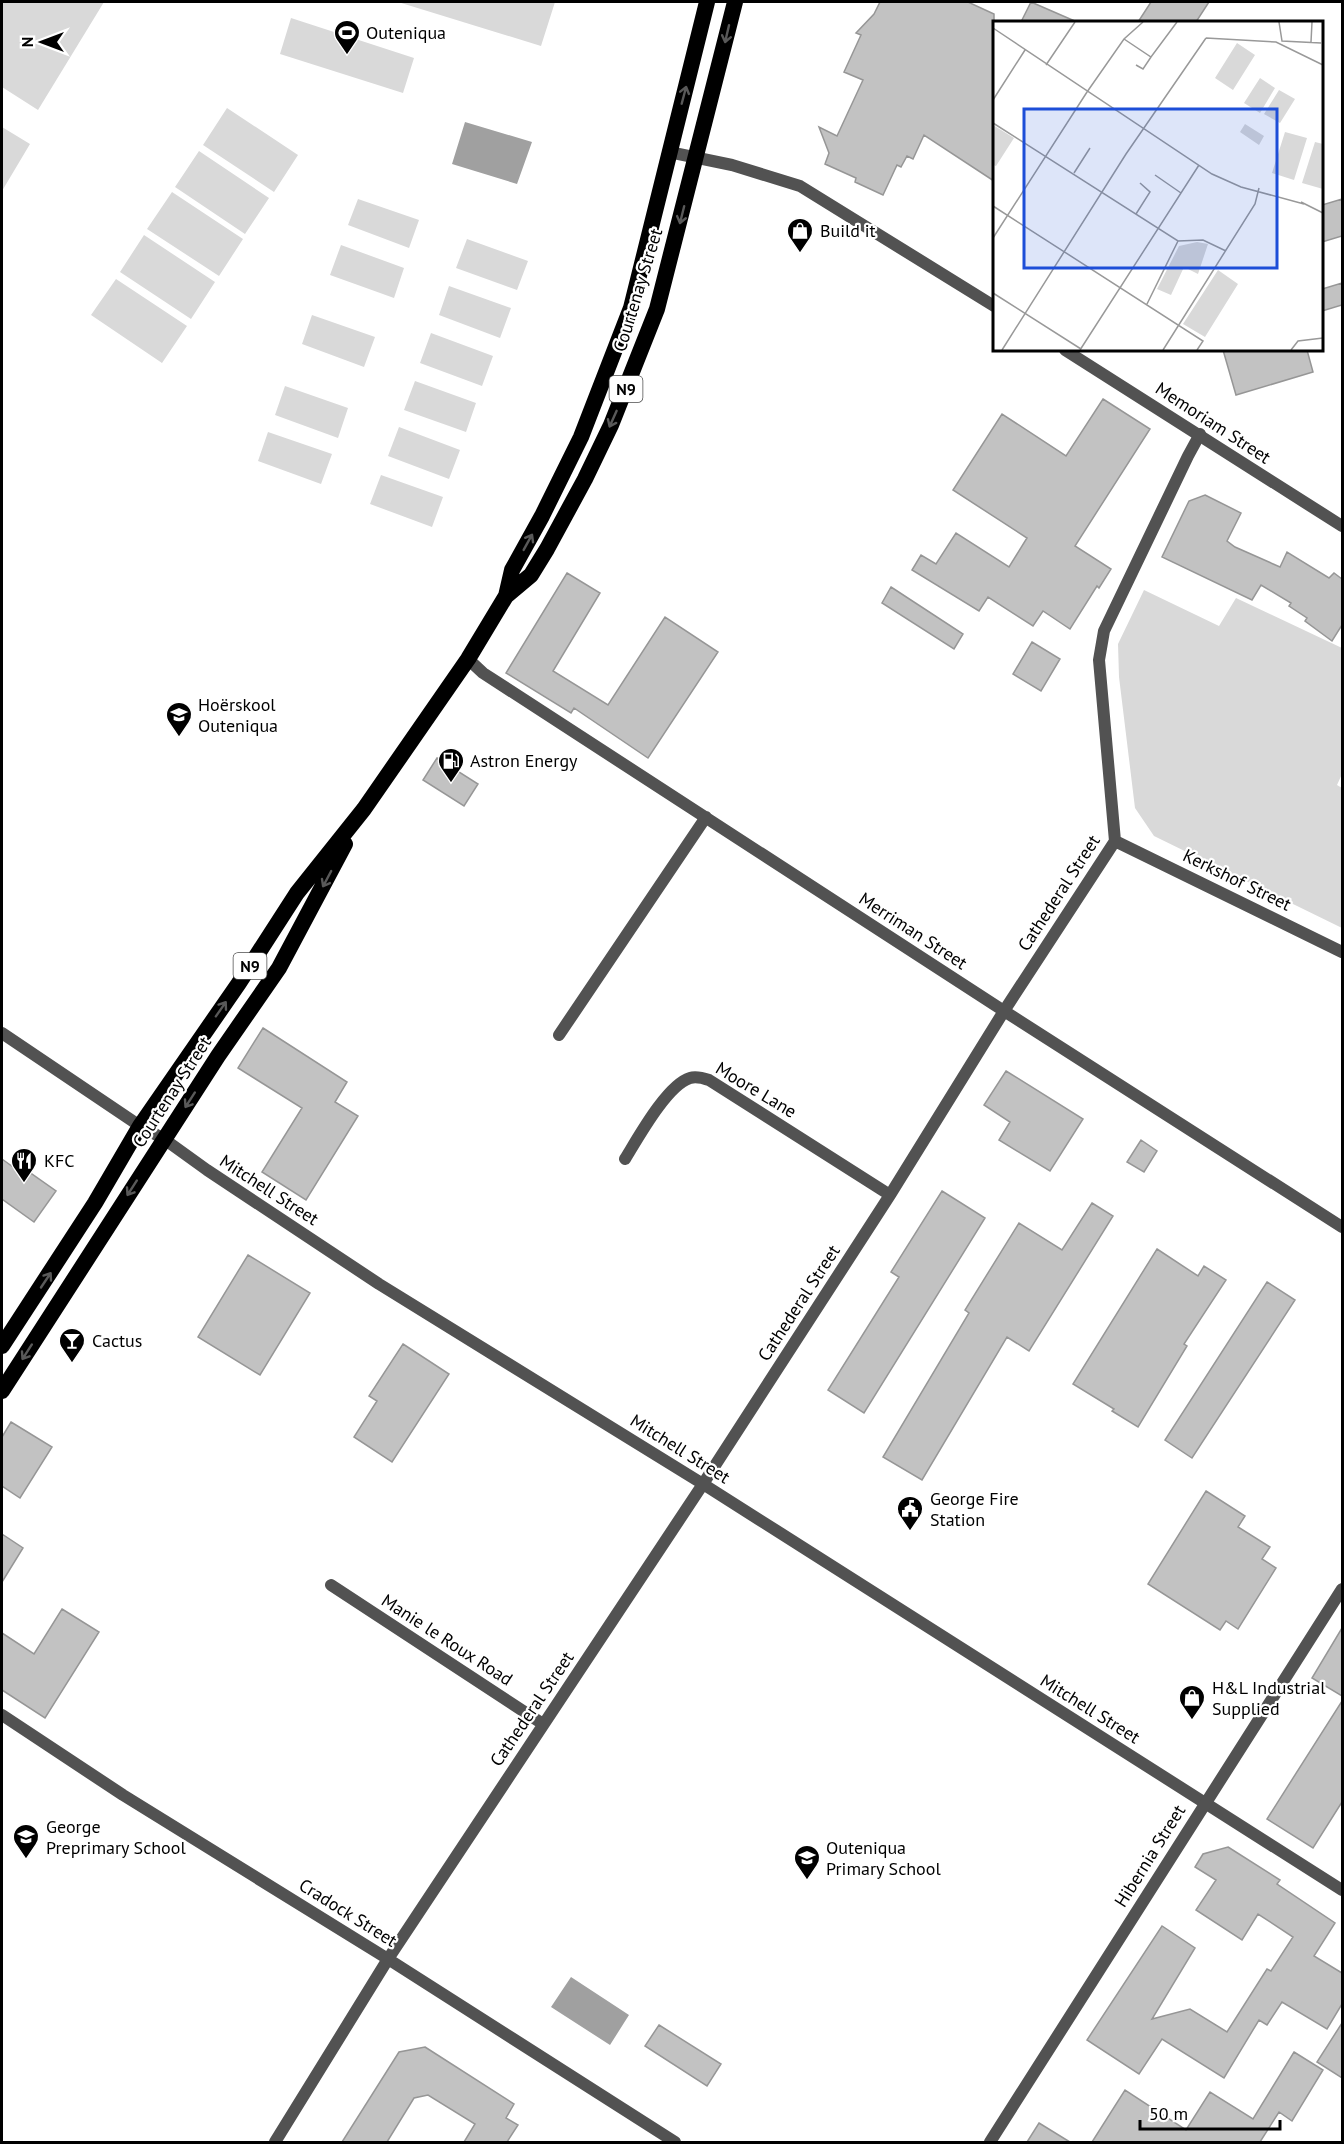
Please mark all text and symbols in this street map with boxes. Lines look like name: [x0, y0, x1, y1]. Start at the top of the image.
north arrow: [12, 12, 72, 72]
sports icon: Outeniqua: [332, 18, 362, 56]
place label: Outeniqua: [366, 21, 446, 44]
inset map: [993, 21, 1323, 351]
one-way arrow: [721, 24, 733, 43]
text: N: [17, 37, 37, 47]
one-way arrow: [678, 86, 690, 105]
one-way arrow: [675, 205, 687, 224]
shop icon: Build it: [785, 216, 815, 254]
place label: Build it: [820, 219, 876, 242]
street label: Courtenay Street: [608, 225, 667, 354]
road number: N9: [610, 376, 642, 402]
street label: Memoriam Street: [1151, 377, 1275, 468]
one-way arrow: [607, 410, 618, 428]
one-way arrow: [523, 534, 534, 552]
place label: Hoërskool Outeniqua: [198, 693, 278, 737]
school or university icon: Hoërskool Outeniqua: [164, 700, 194, 738]
fuel station icon: Astron Energy: [436, 746, 466, 784]
place label: Astron Energy: [470, 749, 578, 772]
street label: Cathederal Street: [1012, 830, 1105, 955]
street label: Kerkshof Street: [1179, 843, 1295, 916]
one-way arrow: [321, 870, 332, 888]
street label: Merriman Street: [855, 887, 972, 974]
road number: N9: [234, 953, 266, 979]
one-way arrow: [215, 1001, 227, 1017]
street label: Courtenay Street: [127, 1032, 216, 1152]
street label: Moore Lane: [712, 1056, 801, 1123]
one-way arrow: [184, 1091, 196, 1108]
restaurant icon: KFC: [9, 1146, 39, 1184]
place label: KFC: [44, 1149, 75, 1172]
street label: Mitchell Street: [215, 1149, 323, 1230]
one-way arrow: [126, 1179, 138, 1196]
street label: Cathederal Street: [752, 1240, 845, 1365]
one-way arrow: [39, 1272, 52, 1289]
bar icon: Cactus: [57, 1326, 87, 1364]
place label: Cactus: [92, 1329, 142, 1352]
one-way arrow: [20, 1343, 32, 1360]
street label: Mitchell Street: [626, 1409, 734, 1488]
place label: George Fire Station: [930, 1487, 1019, 1531]
public building icon: George Fire Station: [895, 1494, 925, 1532]
street label: Manie le Roux Road: [377, 1589, 517, 1691]
street label: Cathederal Street: [485, 1647, 579, 1771]
street label: Mitchell Street: [1036, 1669, 1144, 1748]
place label: H&L Industrial Supplied: [1212, 1676, 1326, 1720]
shop icon: H&L Industrial Supplied: [1177, 1683, 1207, 1721]
street label: Hibernia Street: [1109, 1800, 1190, 1911]
place label: George Preprimary School: [46, 1815, 186, 1859]
school or university icon: George Preprimary School: [11, 1822, 41, 1860]
place label: Outeniqua Primary School: [826, 1836, 941, 1880]
school or university icon: Outeniqua Primary School: [792, 1843, 822, 1881]
street label: Cradock Street: [295, 1873, 402, 1952]
scale bar: [1140, 2093, 1280, 2131]
text: 50 m: [1149, 2102, 1188, 2125]

